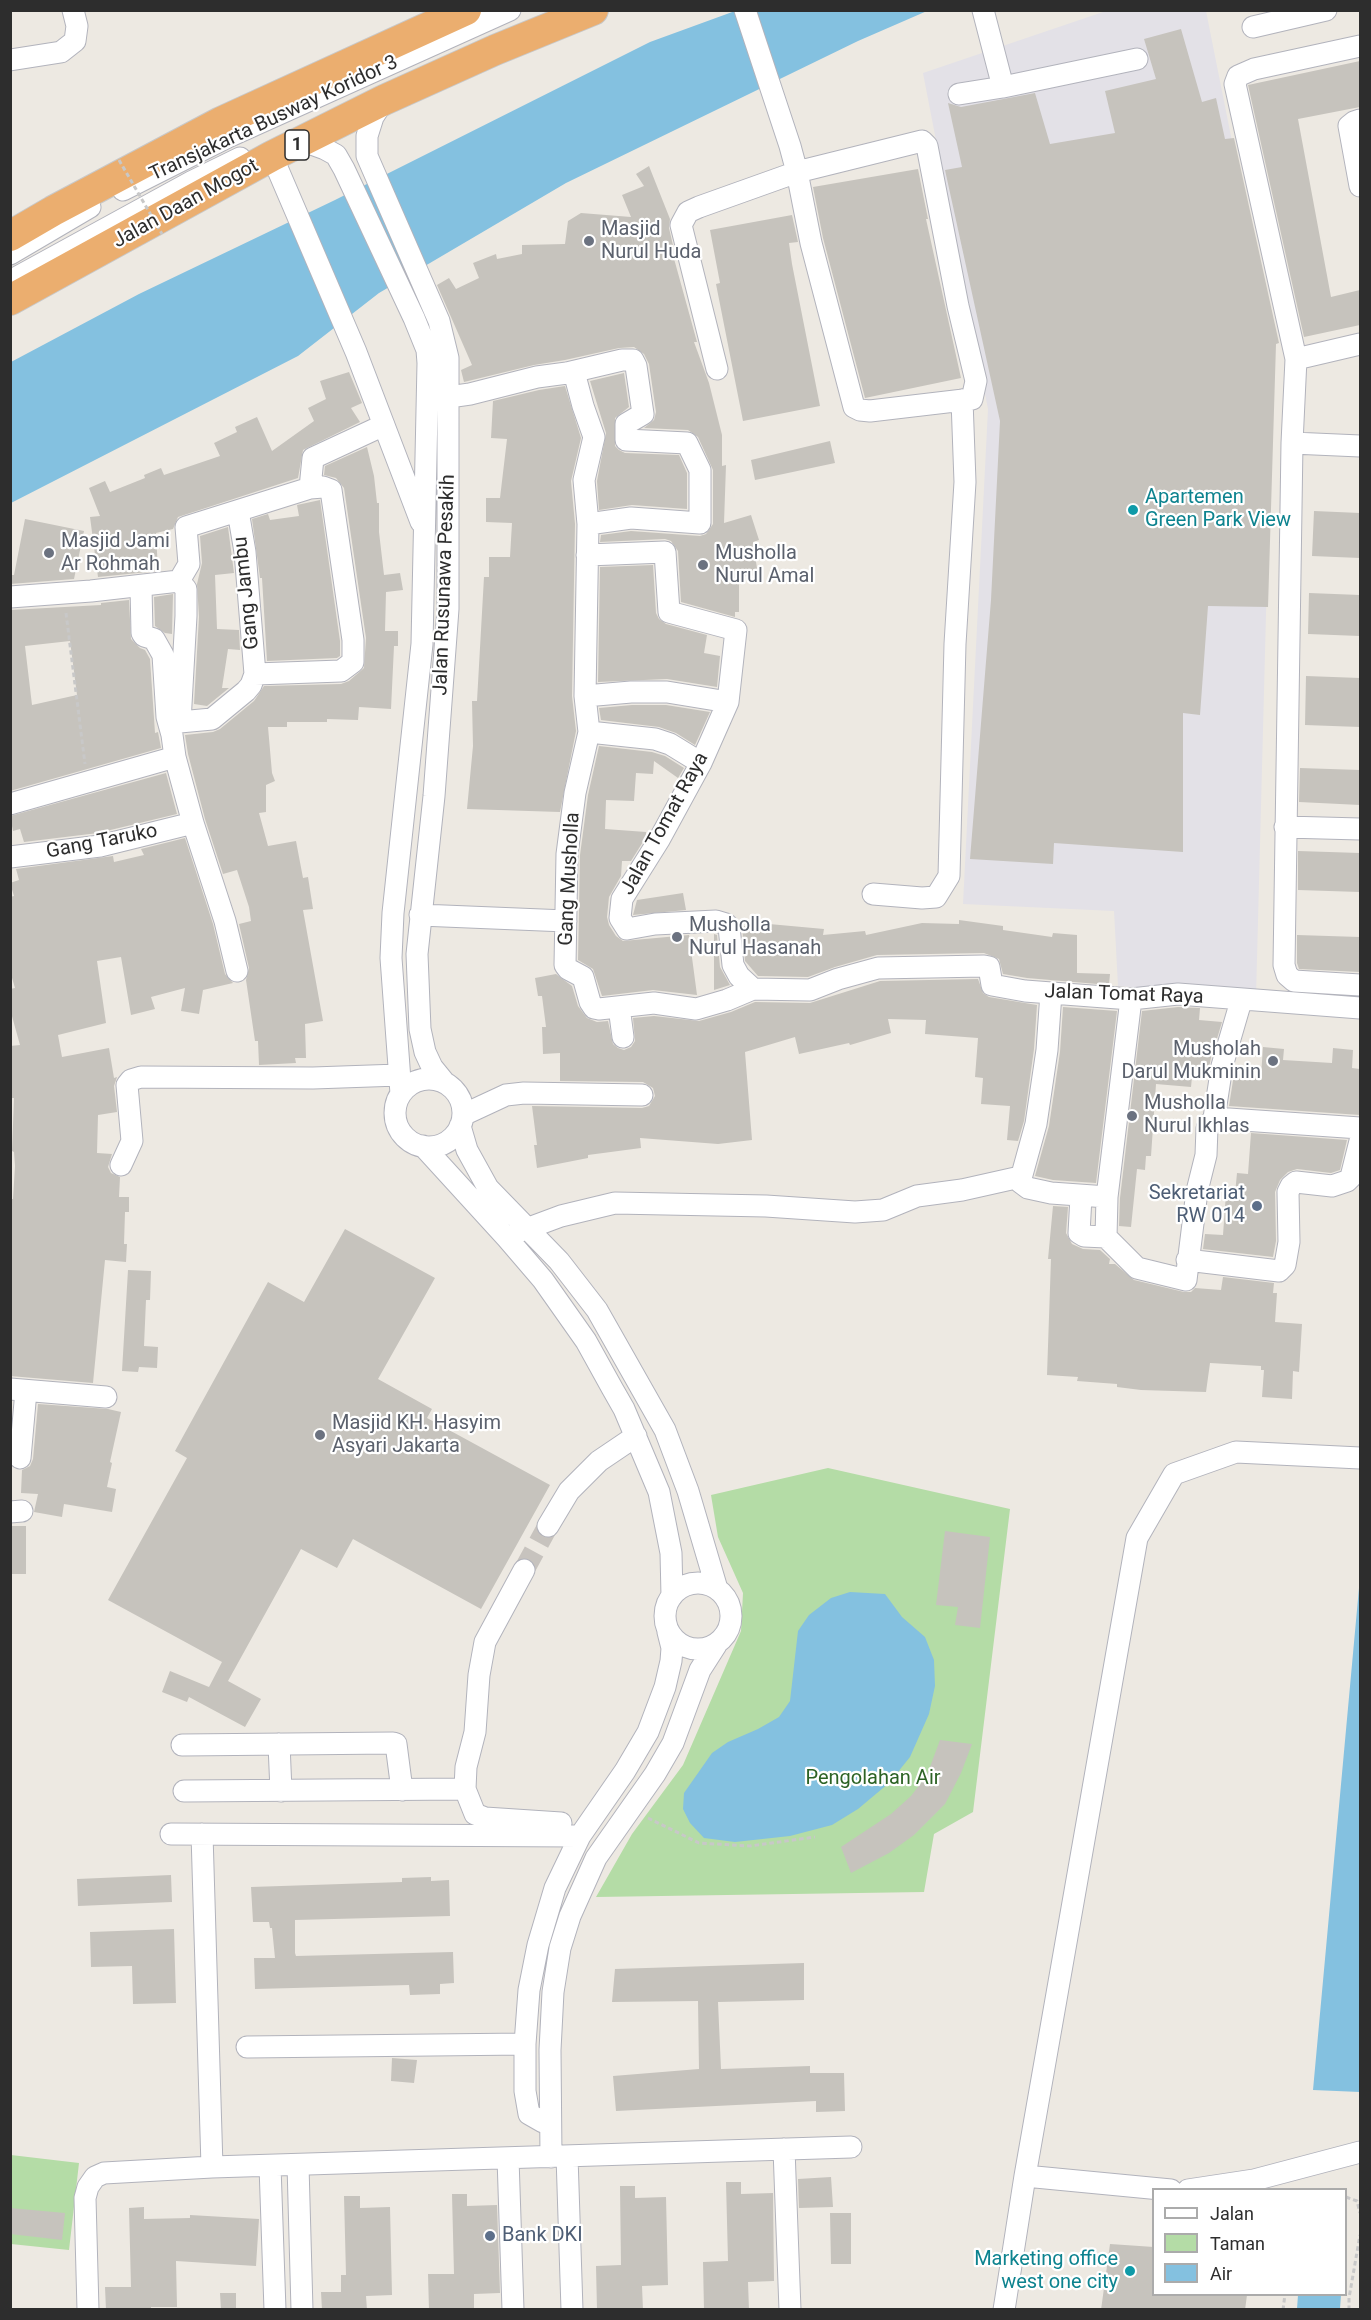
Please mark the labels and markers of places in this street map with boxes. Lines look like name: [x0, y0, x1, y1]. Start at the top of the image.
place label: Masjid Nurul Huda: [601, 218, 701, 265]
marker: Masjid Nurul Huda: [582, 234, 596, 248]
place label: Apartemen Green Park View: [1145, 486, 1291, 533]
marker: Apartemen Green Park View: [1126, 503, 1140, 517]
place label: Masjid Jami Ar Rohmah: [61, 530, 170, 577]
place label: Musholla Nurul Amal: [715, 542, 814, 589]
marker: Masjid Jami Ar Rohmah: [42, 546, 56, 560]
marker: Musholla Nurul Amal: [696, 558, 710, 572]
place label: Musholla Nurul Hasanah: [689, 914, 821, 961]
marker: Musholla Nurul Hasanah: [670, 930, 684, 944]
place label: Musholah Darul Mukminin: [1121, 1038, 1261, 1085]
marker: Musholah Darul Mukminin: [1266, 1054, 1280, 1068]
place label: Musholla Nurul Ikhlas: [1144, 1092, 1250, 1139]
marker: Musholla Nurul Ikhlas: [1125, 1109, 1139, 1123]
place label: Sekretariat RW 014: [1149, 1182, 1245, 1229]
marker: Sekretariat RW 014: [1250, 1199, 1264, 1213]
place label: Masjid KH. Hasyim Asyari Jakarta: [332, 1412, 501, 1459]
marker: Masjid KH. Hasyim Asyari Jakarta: [313, 1428, 327, 1442]
place label: Bank DKI: [502, 2224, 583, 2248]
marker: Bank DKI: [483, 2229, 497, 2243]
place label: Marketing office west one city: [974, 2248, 1118, 2295]
marker: Marketing office west one city: [1123, 2264, 1137, 2278]

